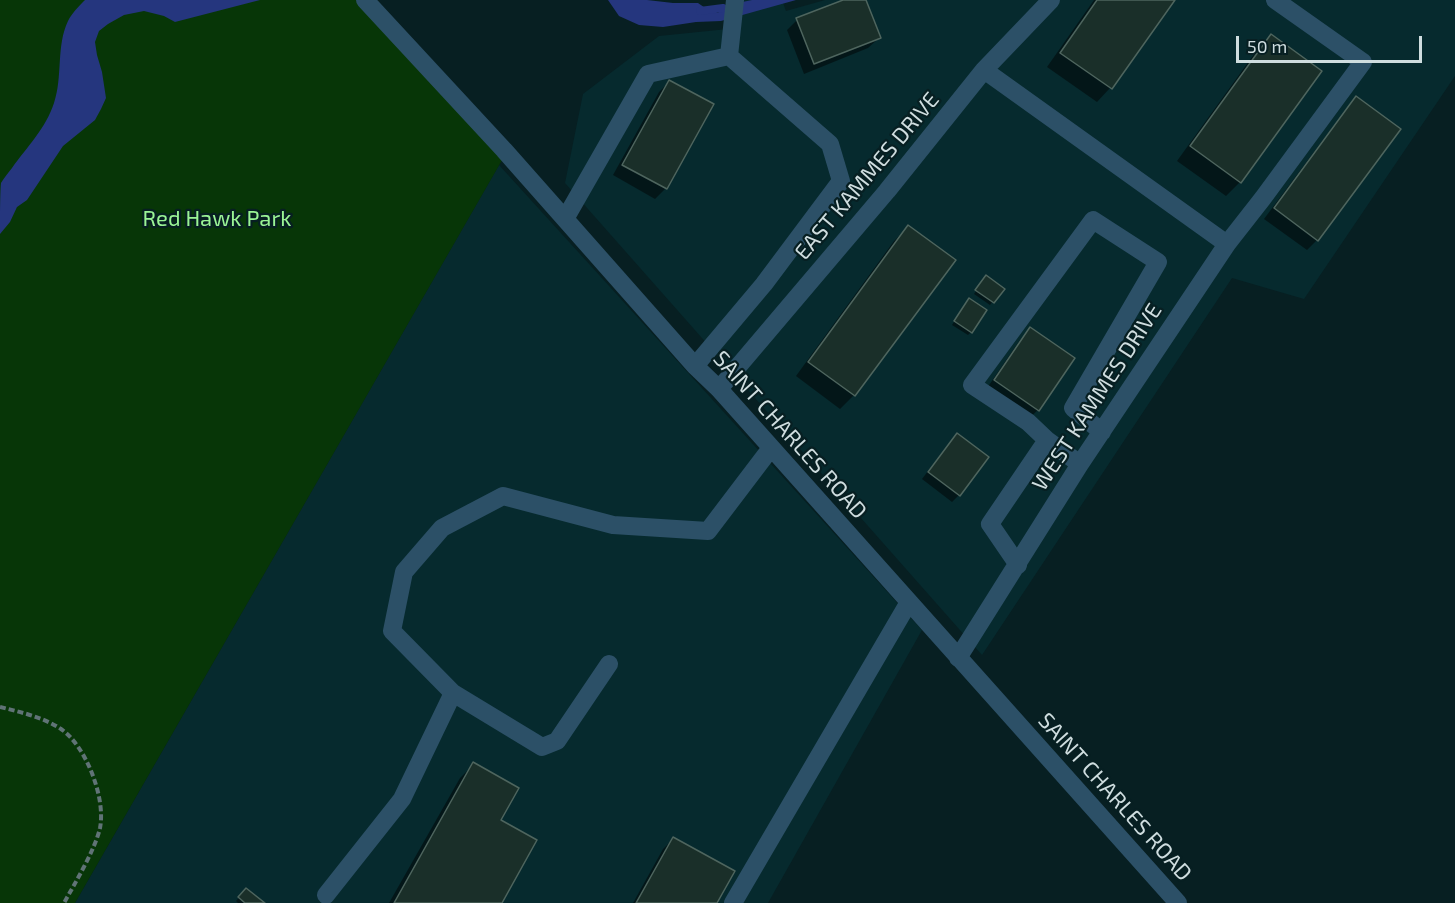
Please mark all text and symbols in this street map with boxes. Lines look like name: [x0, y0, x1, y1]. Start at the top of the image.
scale bar: [1239, 24, 1425, 62]
text: 50 m: [1247, 35, 1287, 57]
street label: EAST KAMMES DRIVE: [789, 87, 945, 265]
park label: Red Hawk Park: [143, 206, 291, 232]
street label: WEST KAMMES DRIVE: [1027, 299, 1167, 495]
street label: SAINT CHARLES ROAD: [708, 346, 872, 524]
street label: SAINT CHARLES ROAD: [1033, 708, 1197, 886]

